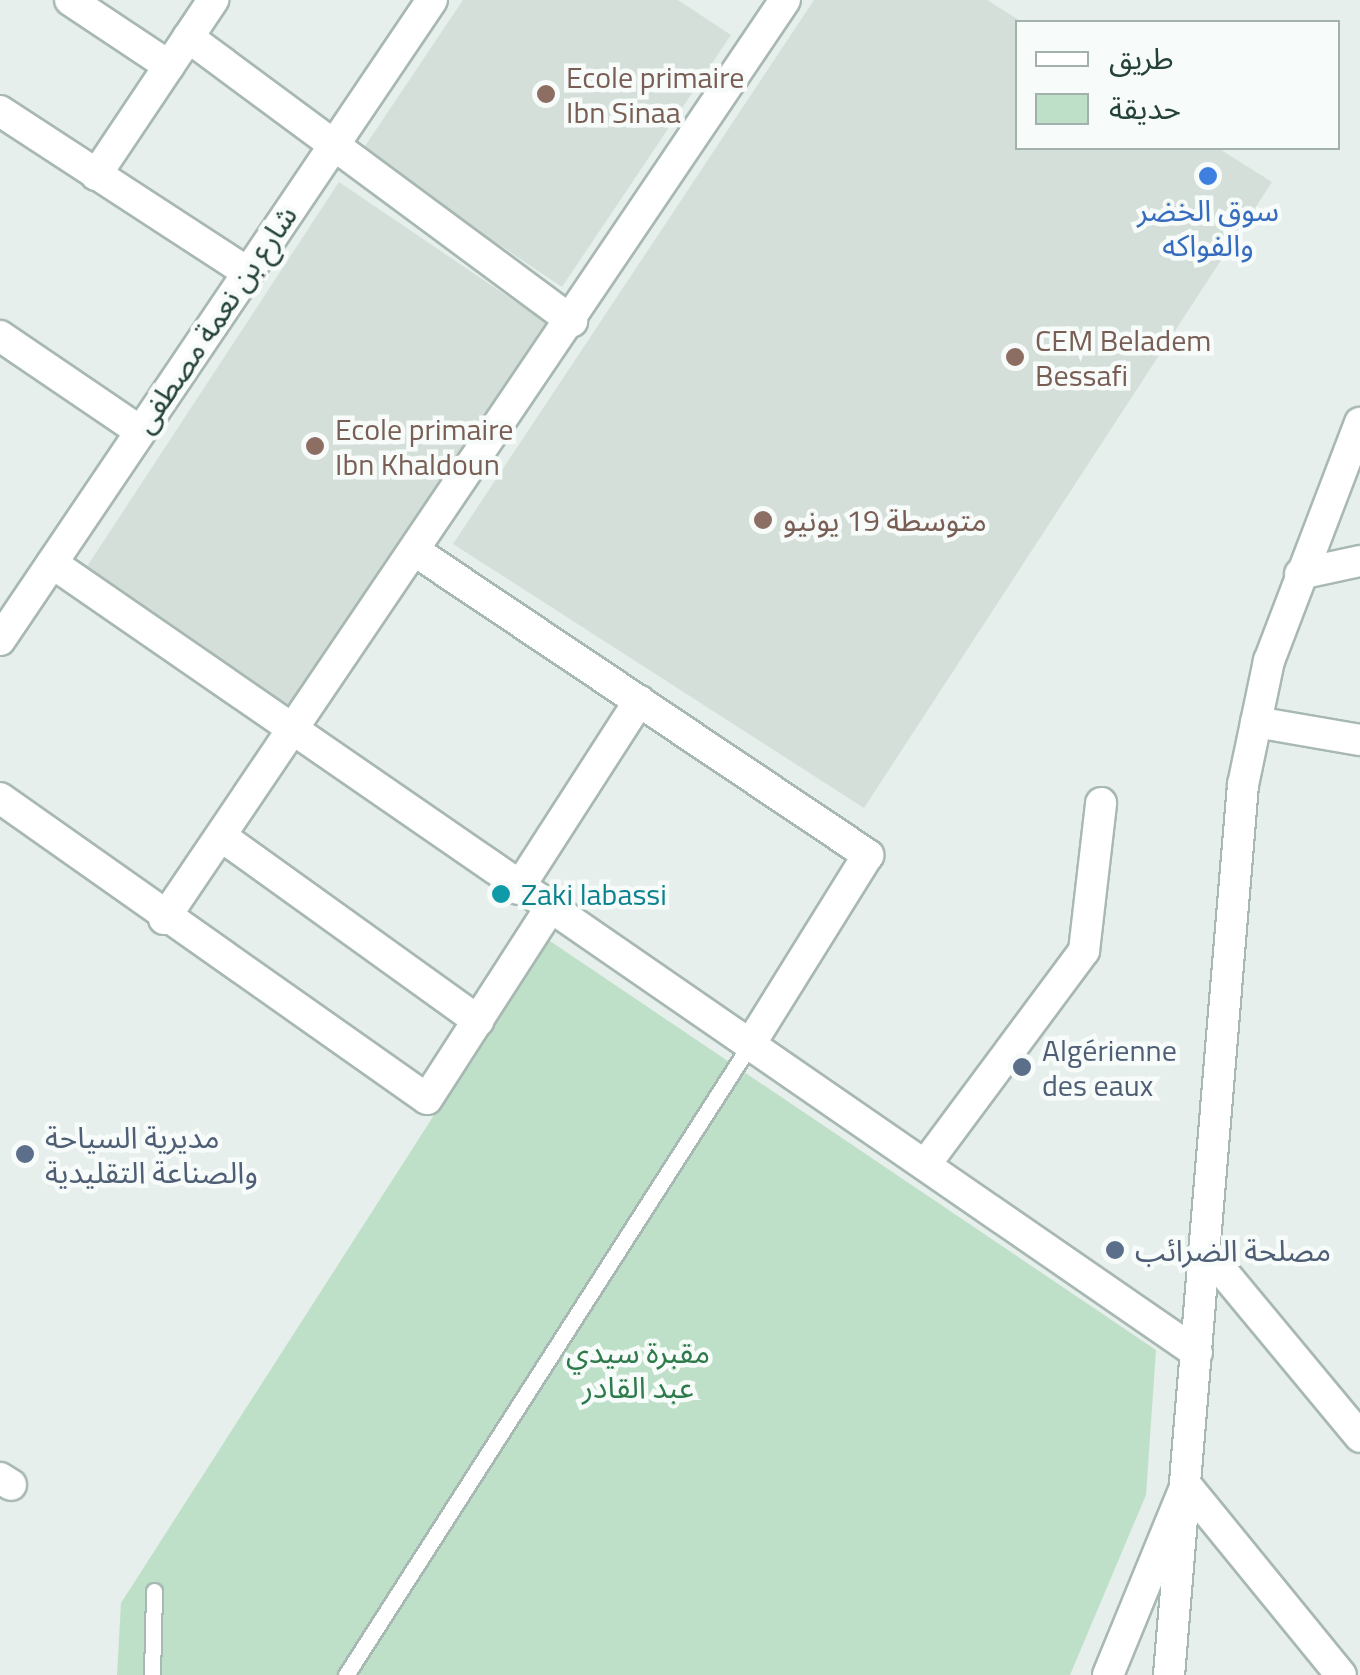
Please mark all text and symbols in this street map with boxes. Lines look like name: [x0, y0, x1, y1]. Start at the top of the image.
legend: [1015, 20, 1340, 150]
text: طريق: [1109, 35, 1174, 81]
place label: Ecole primaire Ibn Sinaa: [566, 59, 744, 130]
marker: Ecole primaire Ibn Sinaa: [535, 83, 557, 105]
text: حديقة: [1109, 85, 1181, 131]
marker: سوق الخضر والفواكه: [1197, 165, 1219, 187]
place label: سوق الخضر والفواكه: [1137, 192, 1279, 262]
street label: شارع بن نعمة مصطفى: [126, 199, 304, 439]
place label: CEM Beladem Bessafi: [1035, 322, 1211, 392]
marker: CEM Beladem Bessafi: [1004, 346, 1026, 368]
place label: Ecole primaire Ibn Khaldoun: [335, 411, 513, 482]
marker: Ecole primaire Ibn Khaldoun: [304, 435, 326, 457]
place label: متوسطة 19 يونيو: [783, 502, 987, 538]
marker: متوسطة 19 يونيو: [752, 509, 774, 531]
place label: Zaki labassi: [521, 876, 667, 912]
marker: Zaki labassi: [490, 883, 512, 905]
place label: Algérienne des eaux: [1042, 1032, 1177, 1102]
marker: Algérienne des eaux: [1011, 1056, 1033, 1078]
place label: مديرية السياحة والصناعة التقليدية: [45, 1119, 258, 1190]
marker: مديرية السياحة والصناعة التقليدية: [14, 1143, 36, 1165]
place label: مصلحة الضرائب: [1135, 1232, 1331, 1268]
marker: مصلحة الضرائب: [1104, 1239, 1126, 1261]
park label: مقبرة سيدي عبد القادر: [566, 1334, 710, 1404]

